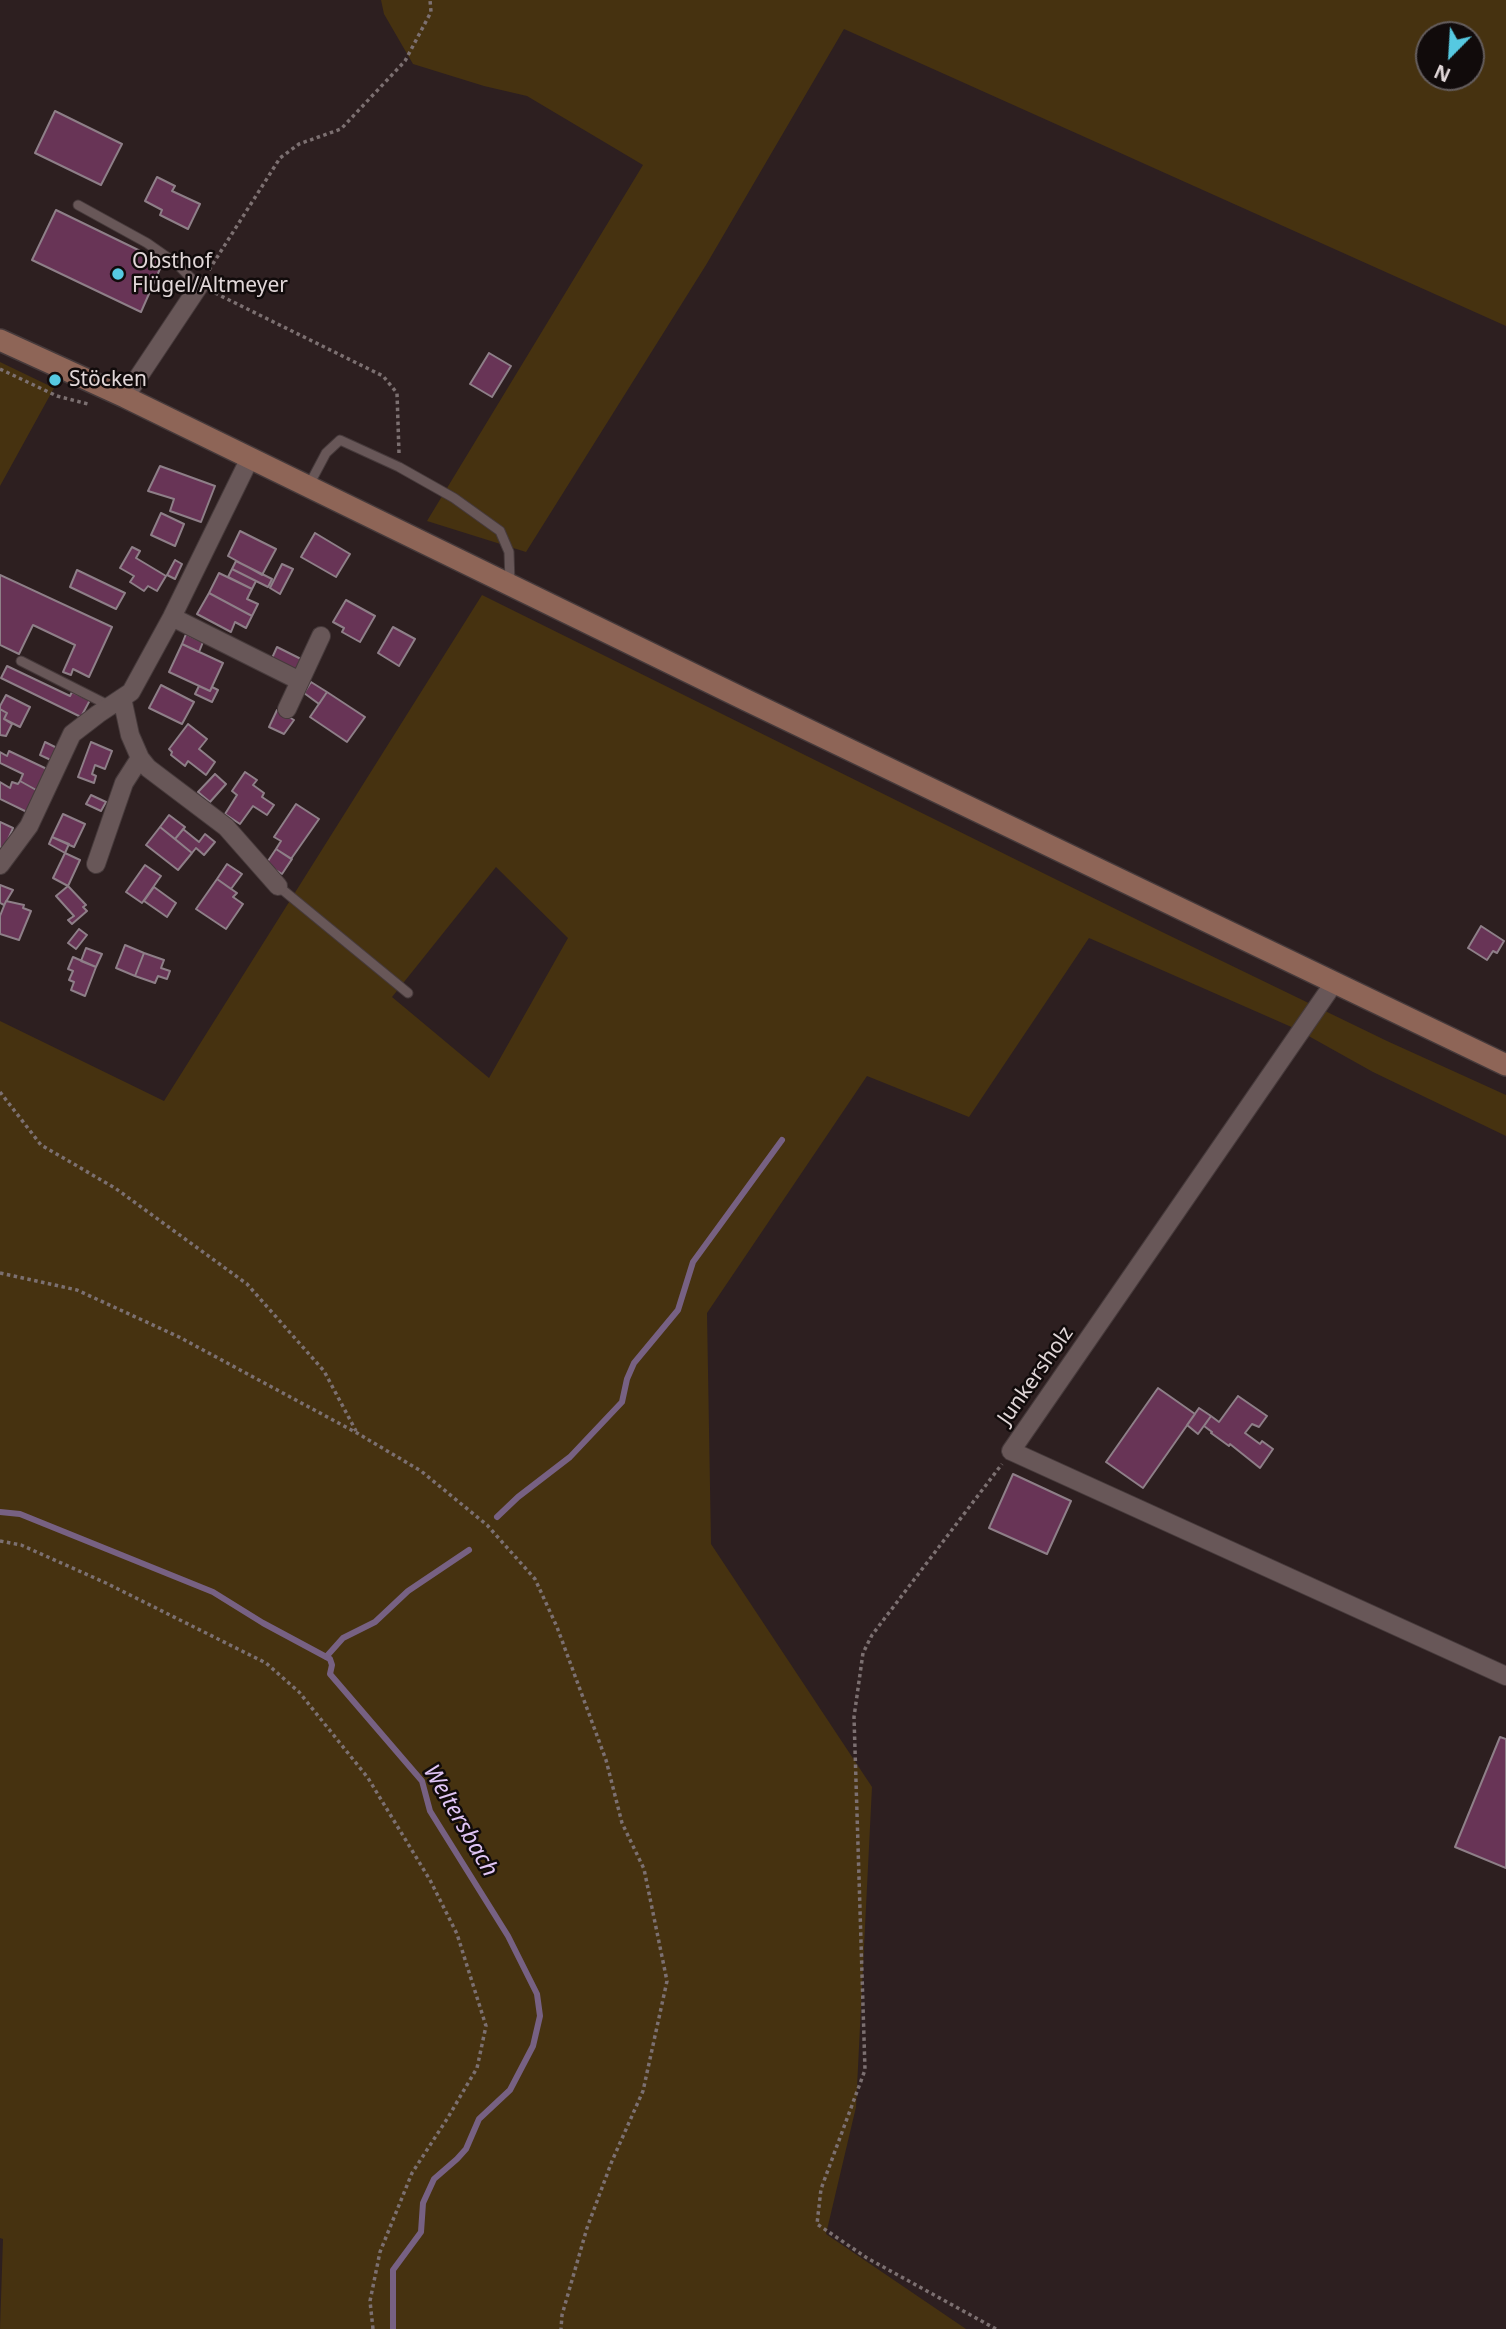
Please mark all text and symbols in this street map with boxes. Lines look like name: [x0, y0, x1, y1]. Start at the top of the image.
north arrow: [1415, 21, 1485, 91]
text: N: [1430, 58, 1455, 88]
place label: Obsthof Flügel/Altmeyer: [132, 249, 288, 299]
marker: Obsthof Flügel/Altmeyer: [110, 266, 126, 282]
place label: Stöcken: [69, 367, 147, 393]
marker: Stöcken: [47, 372, 63, 388]
street label: Junkersholz: [993, 1322, 1079, 1430]
water label: Weltersbach: [417, 1760, 503, 1882]

